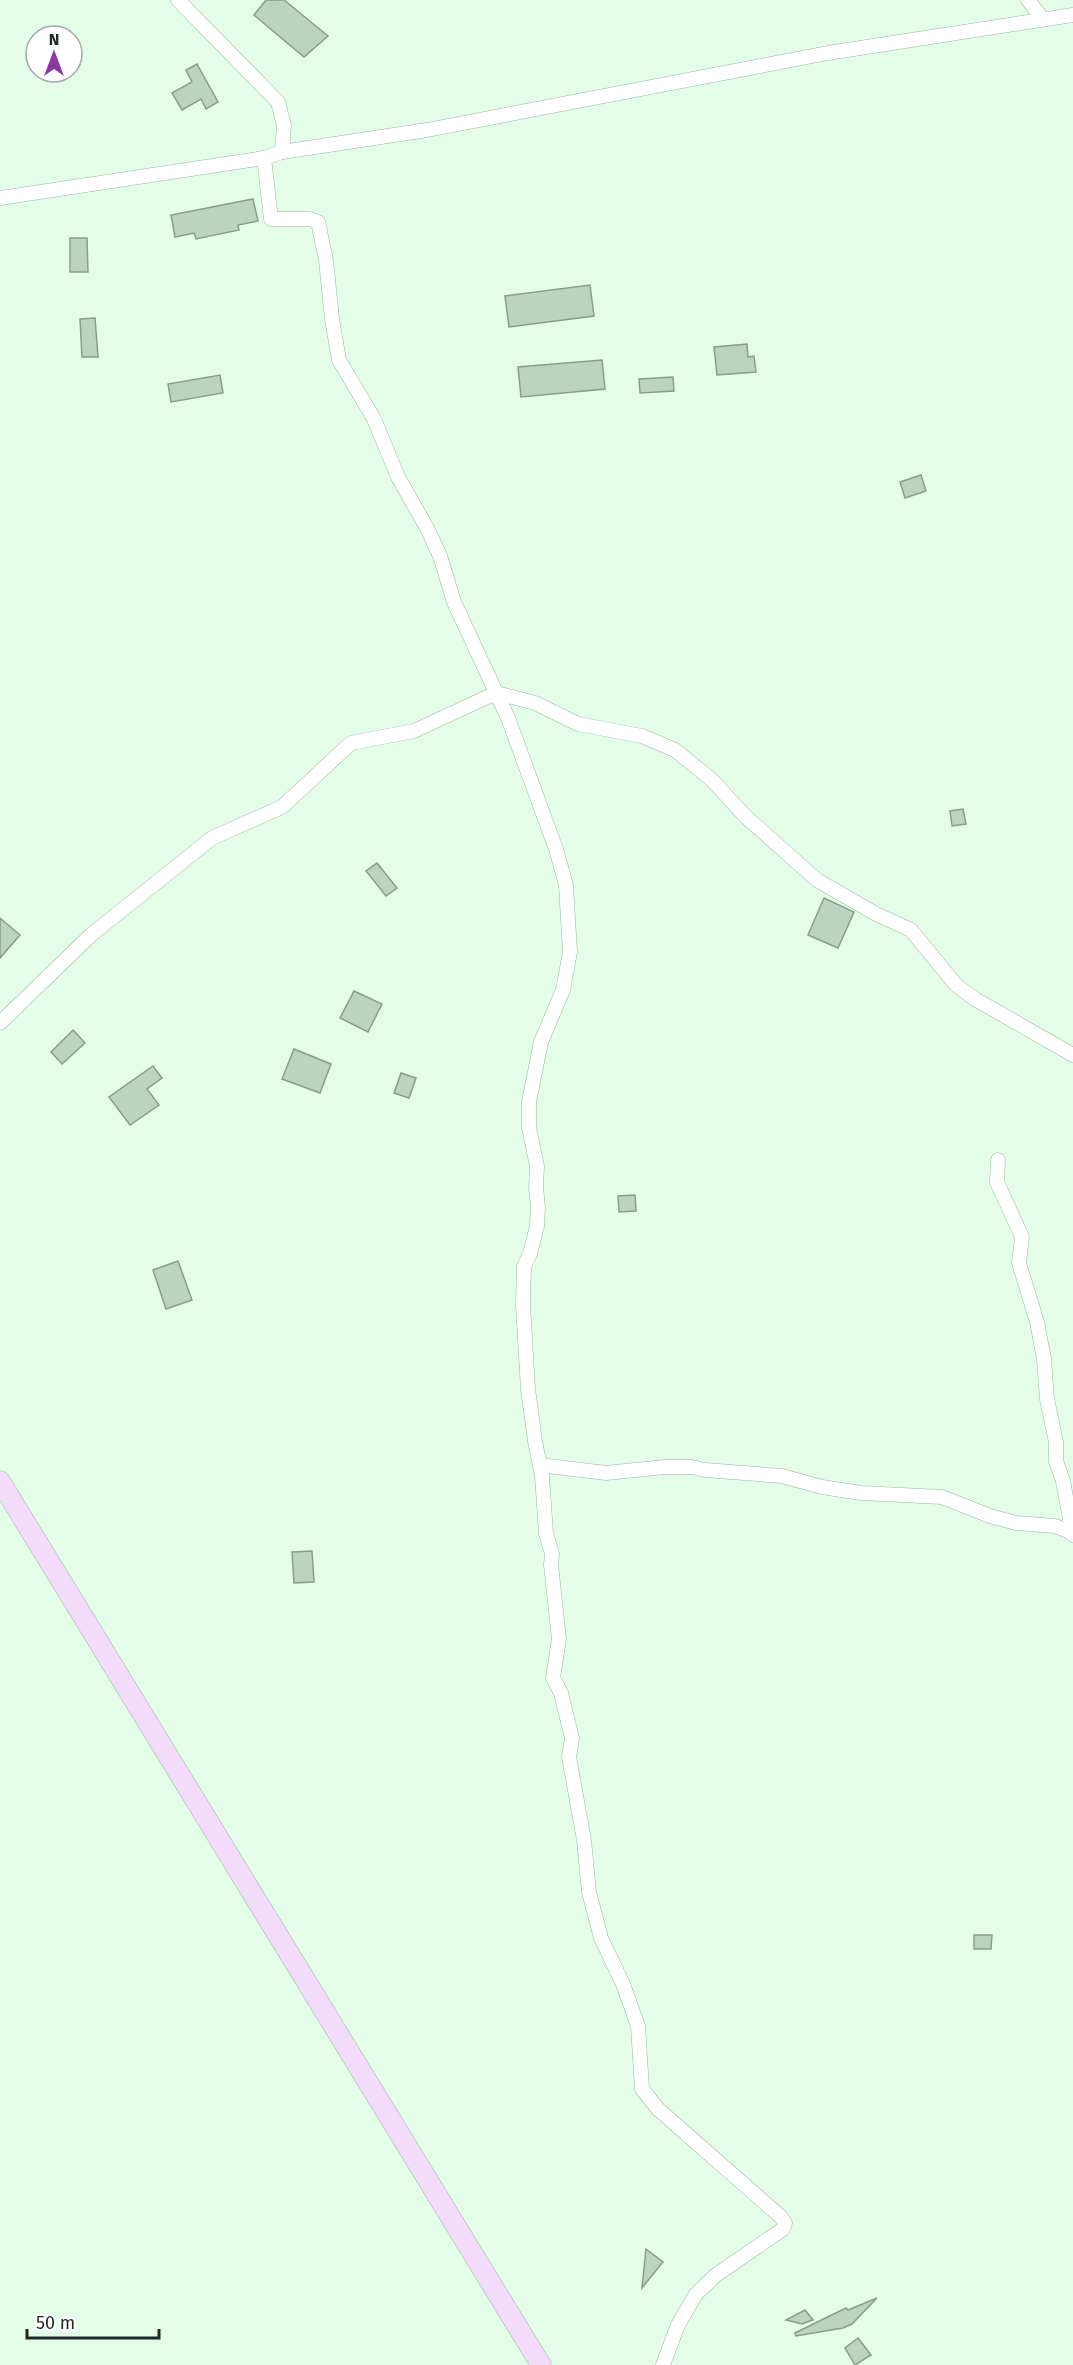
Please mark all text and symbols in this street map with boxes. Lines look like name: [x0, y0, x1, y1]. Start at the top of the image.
north arrow: [24, 24, 84, 84]
text: N: [49, 30, 59, 49]
scale bar: [27, 2302, 159, 2340]
text: 50 m: [36, 2312, 75, 2334]

